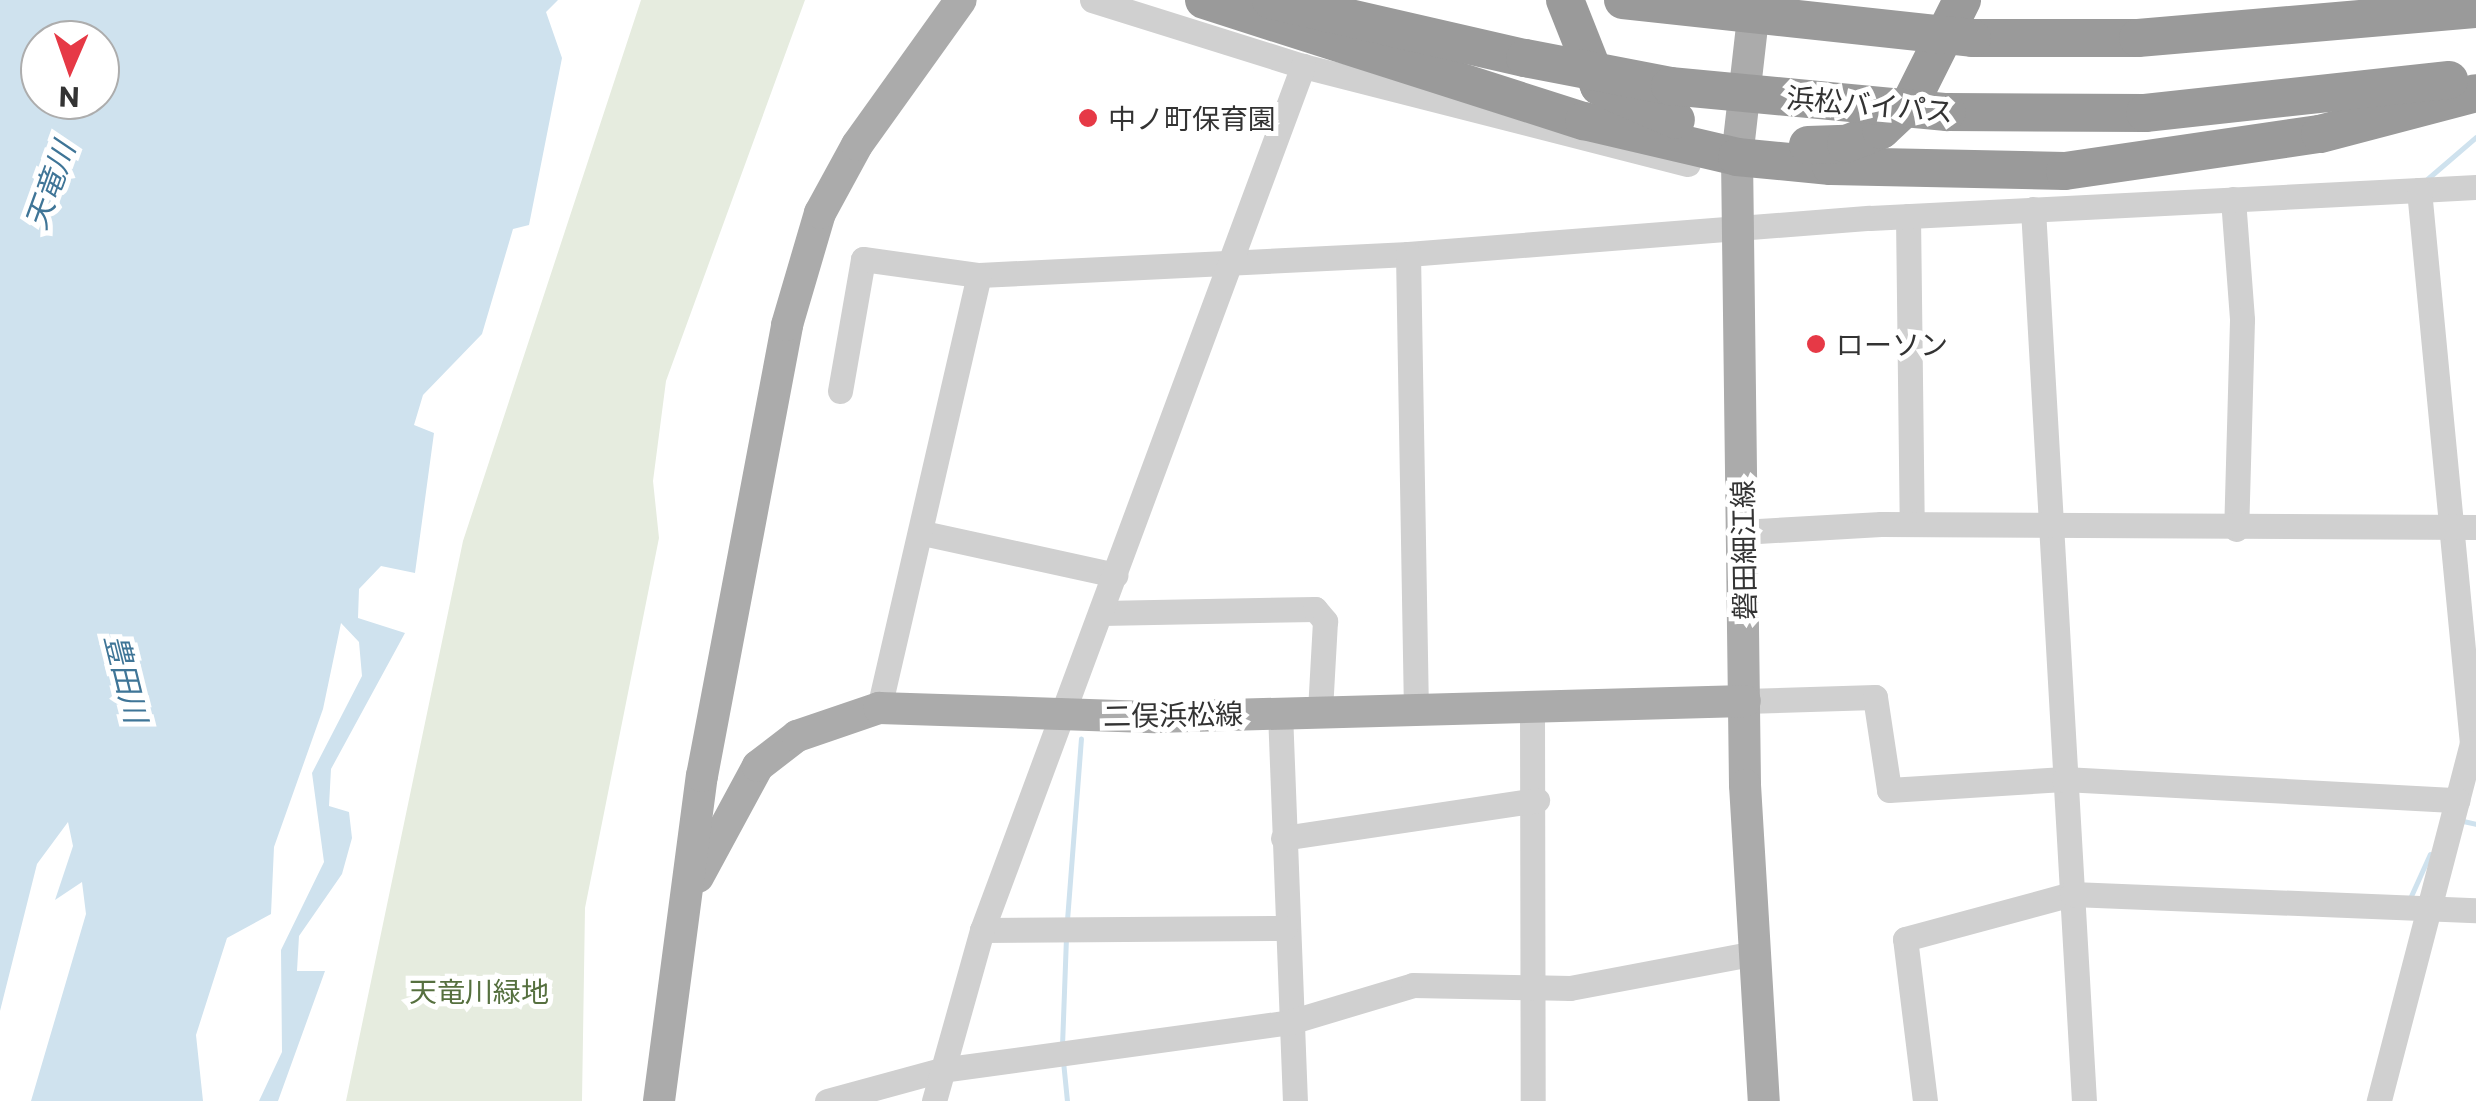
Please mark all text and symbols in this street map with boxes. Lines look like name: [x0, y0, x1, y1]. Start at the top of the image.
north arrow: [20, 20, 120, 120]
street label: 浜松バイパス: [1785, 80, 1955, 128]
text: N: [58, 81, 80, 115]
place label: 中ノ町保育園: [1108, 101, 1276, 135]
marker: 中ノ町保育園: [1077, 107, 1099, 129]
water label: 天竜川: [17, 137, 81, 233]
place label: ローソン: [1836, 327, 1948, 361]
marker: ローソン: [1805, 333, 1827, 355]
street label: 磐田細江線: [1725, 480, 1761, 620]
water label: 豊田川: [99, 630, 155, 726]
street label: 二俣浜松線: [1103, 696, 1243, 732]
park label: 天竜川緑地: [409, 974, 549, 1008]

